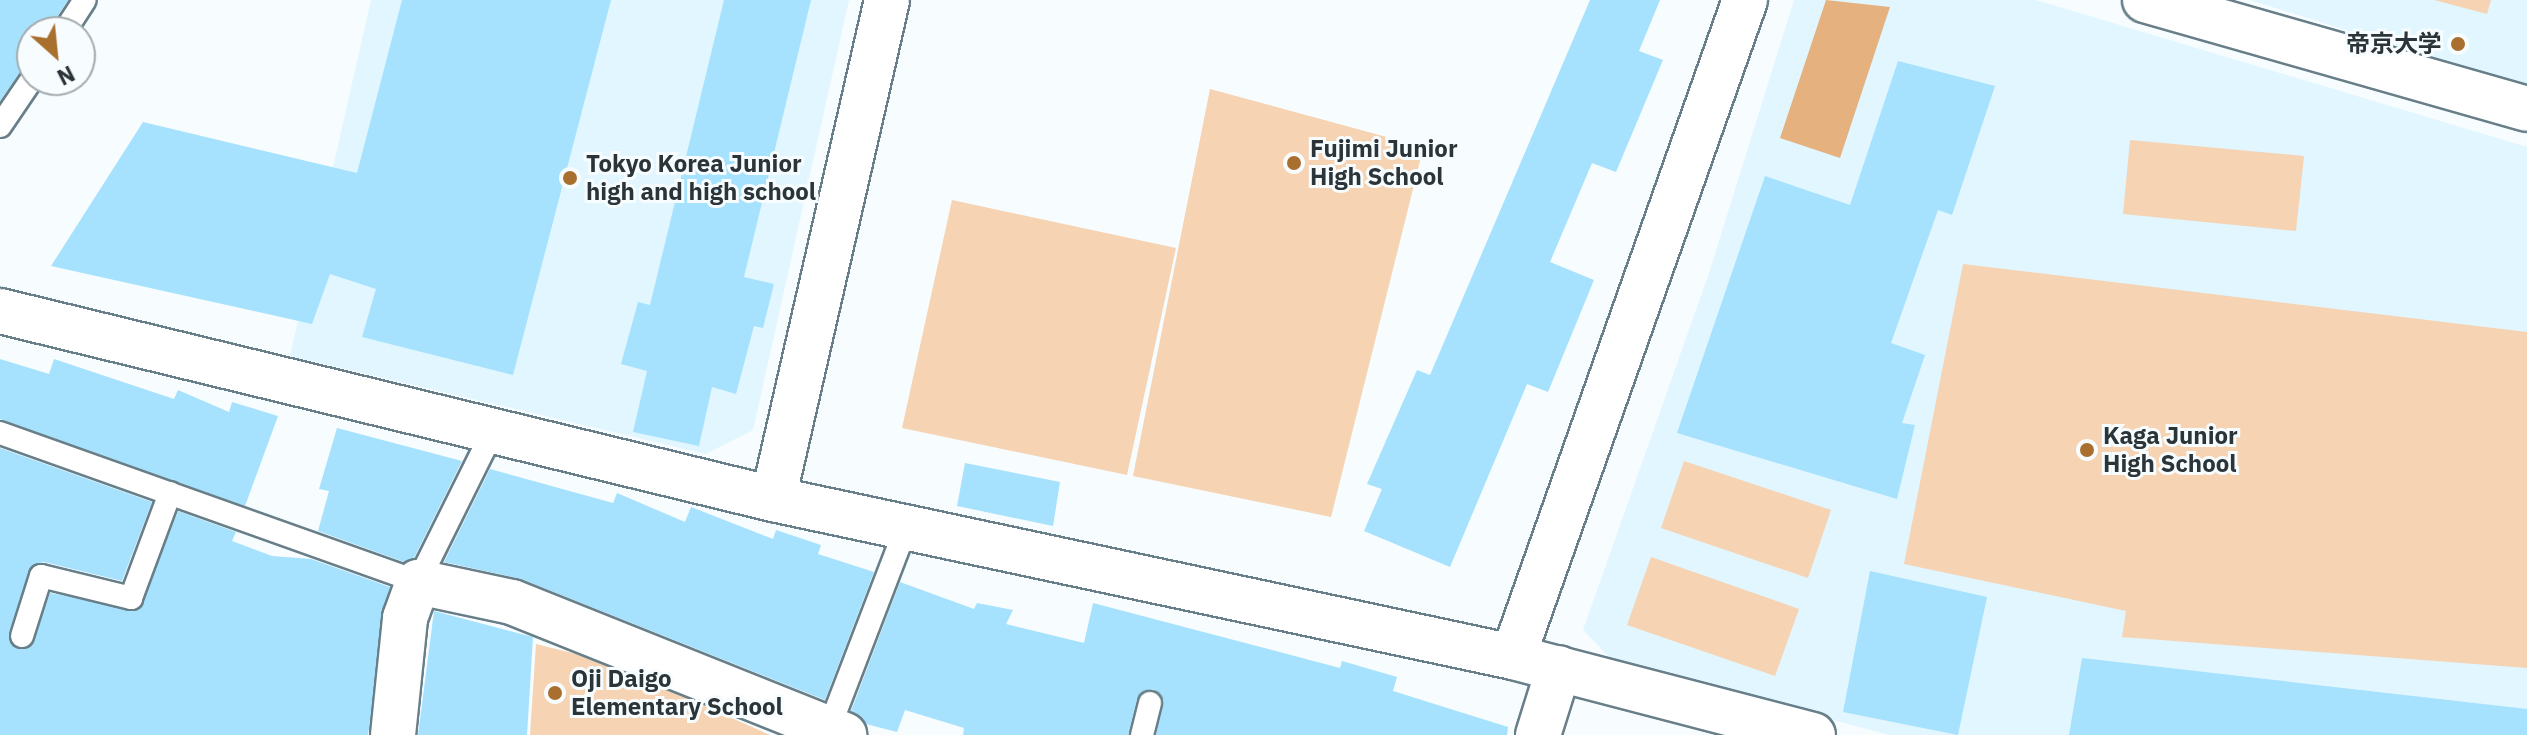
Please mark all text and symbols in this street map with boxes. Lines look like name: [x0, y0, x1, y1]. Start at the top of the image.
north arrow: [16, 16, 96, 96]
place label: 帝京大学: [2346, 30, 2442, 58]
marker: 帝京大学: [2449, 35, 2467, 53]
text: N: [53, 60, 80, 93]
place label: Fujimi Junior High School: [1310, 135, 1458, 191]
place label: Tokyo Korea Junior high and high school: [586, 150, 816, 206]
marker: Fujimi Junior High School: [1285, 154, 1303, 172]
marker: Tokyo Korea Junior high and high school: [561, 169, 579, 187]
place label: Kaga Junior High School: [2103, 422, 2238, 478]
marker: Kaga Junior High School: [2078, 441, 2096, 459]
place label: Oji Daigo Elementary School: [571, 665, 783, 721]
marker: Oji Daigo Elementary School: [546, 684, 564, 702]

